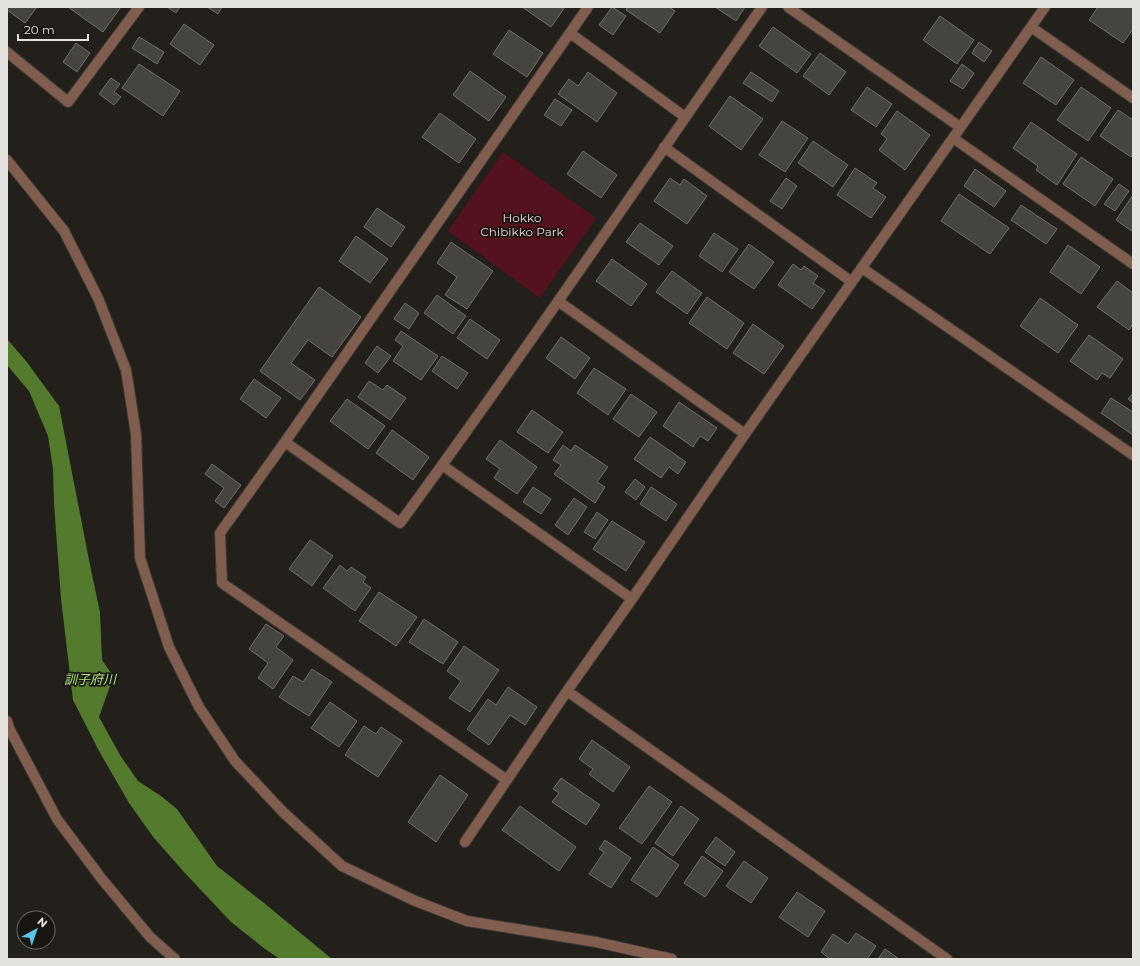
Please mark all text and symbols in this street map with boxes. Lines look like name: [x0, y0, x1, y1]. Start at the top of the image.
scale bar: [18, 16, 88, 42]
text: 20 m: [24, 22, 55, 37]
park label: Hokko Chibikko Park: [480, 210, 565, 239]
water label: 訓子府川: [64, 671, 118, 687]
north arrow: [16, 910, 56, 950]
text: N: [35, 914, 50, 931]

